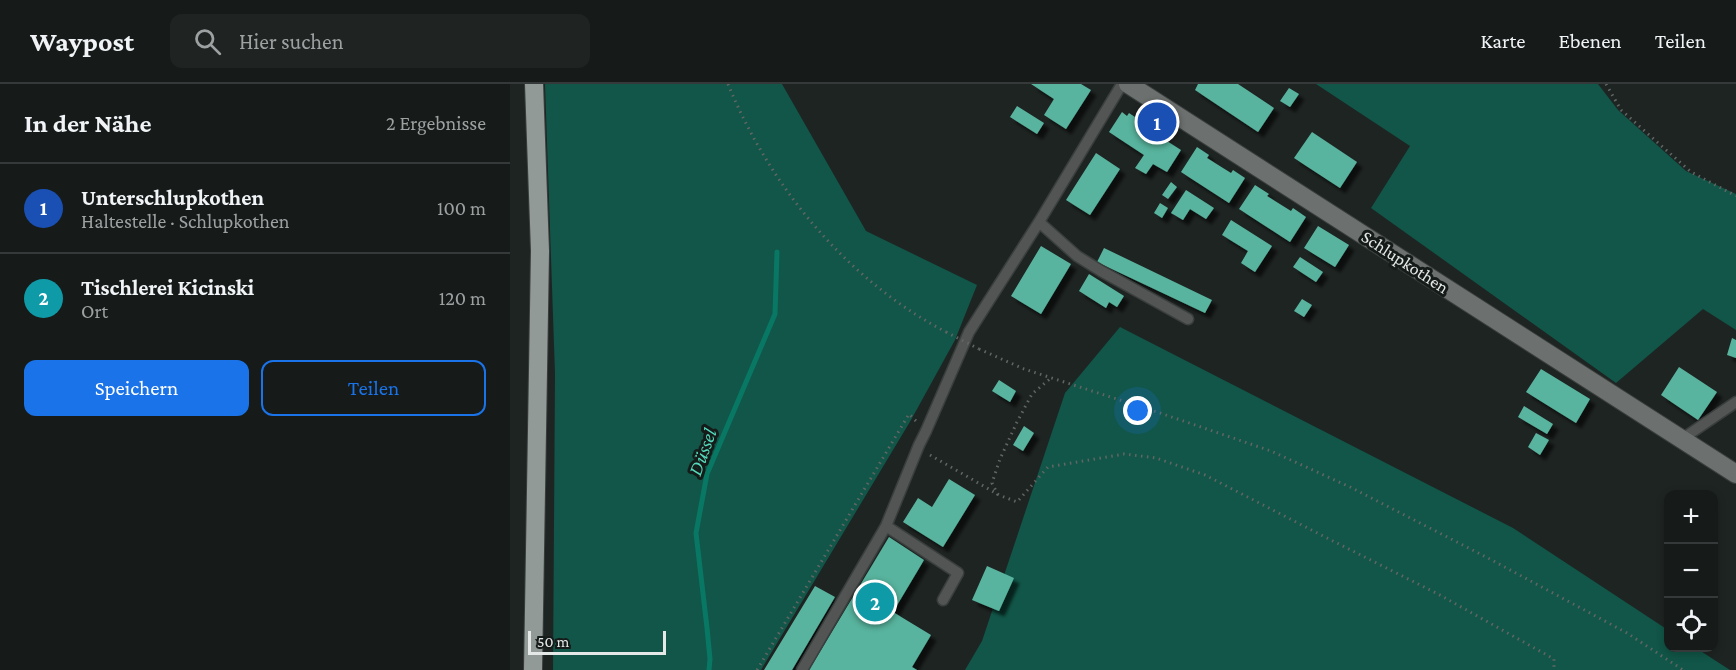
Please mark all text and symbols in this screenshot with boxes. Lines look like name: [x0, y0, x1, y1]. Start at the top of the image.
search box: [170, 14, 590, 68]
icon: search: [191, 25, 224, 58]
text: Waypost: [30, 26, 134, 57]
text: Hier suchen: [239, 29, 344, 54]
text: Karte: [1480, 29, 1526, 53]
text: Ebenen: [1559, 29, 1622, 53]
text: Teilen: [1655, 29, 1706, 53]
pin: 1: [1138, 99, 1176, 144]
text: In der Nähe: [24, 109, 152, 138]
text: 2 Ergebnisse: [386, 112, 486, 134]
text: Unterschlupkothen: [81, 185, 264, 210]
text: 1: [40, 197, 47, 219]
text: 100 m: [437, 197, 486, 219]
text: Haltestelle · Schlupkothen: [81, 210, 290, 232]
street label: Schlupkothen: [1358, 226, 1453, 298]
text: Tischlerei Kicinski: [81, 275, 254, 300]
text: 2: [38, 287, 49, 309]
text: 120 m: [439, 287, 486, 309]
text: Ort: [81, 300, 108, 322]
button: Speichern: [24, 360, 249, 416]
button: Teilen: [261, 360, 486, 416]
your location: [1123, 396, 1152, 425]
water label: Düssel: [683, 425, 721, 478]
map controls: [1664, 490, 1718, 652]
button: +: [1664, 490, 1718, 544]
button: −: [1664, 544, 1718, 598]
pin: 2: [856, 580, 895, 624]
button: locate: [1664, 598, 1718, 652]
scale bar: [528, 628, 666, 656]
text: 50 m: [537, 633, 569, 650]

